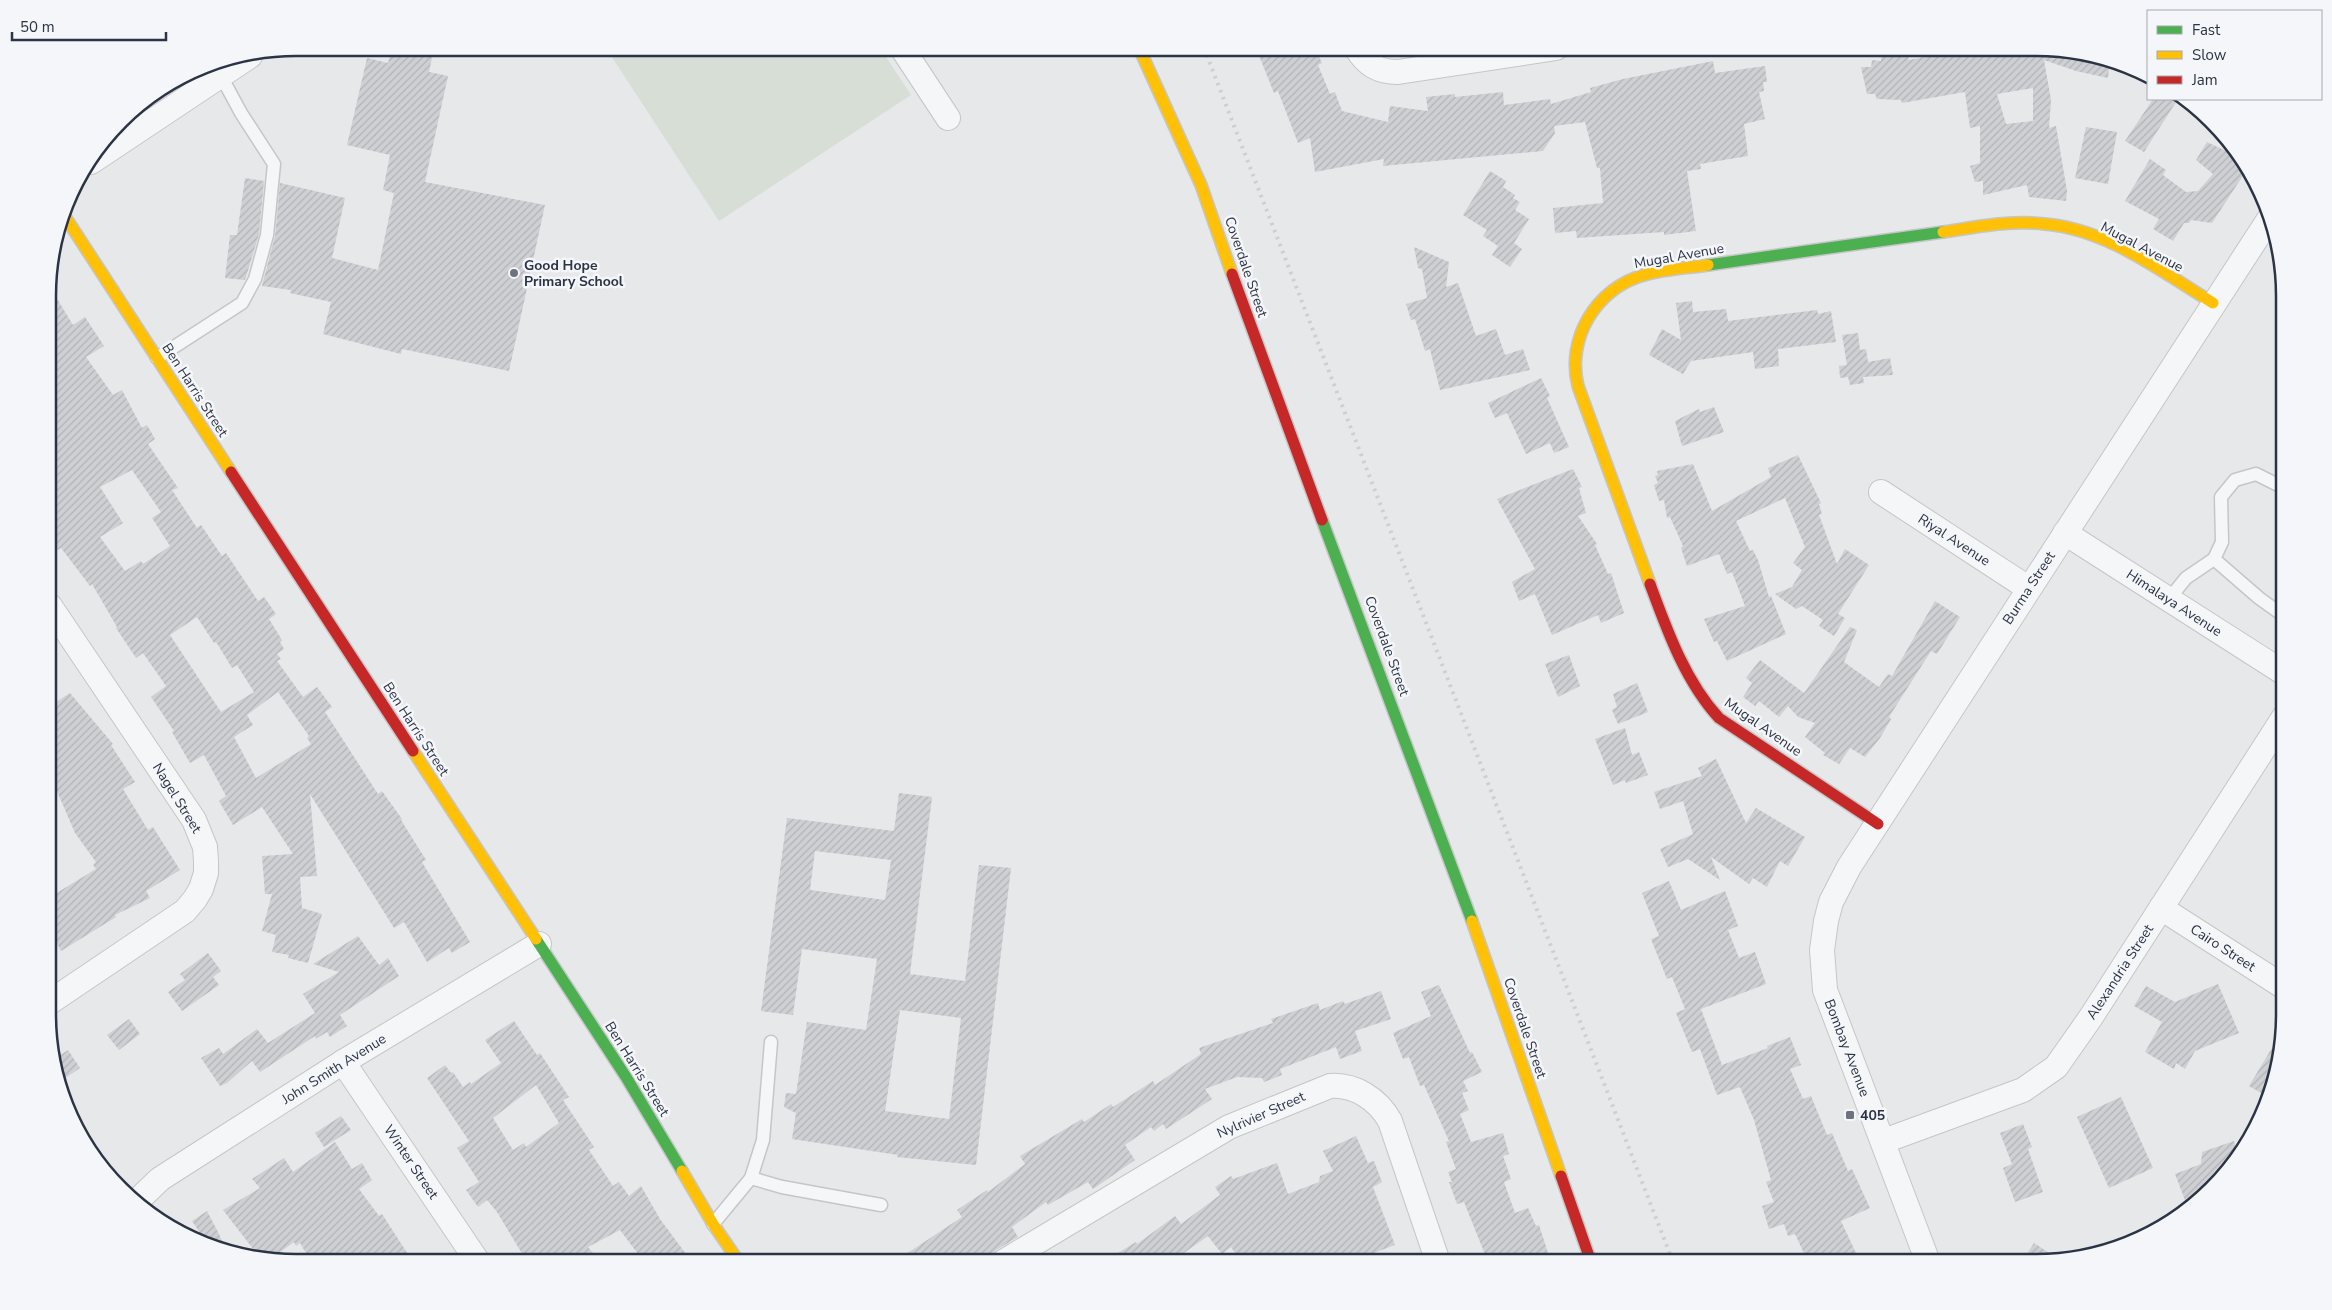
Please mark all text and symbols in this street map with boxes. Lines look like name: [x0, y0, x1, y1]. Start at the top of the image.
scale bar: [12, 10, 166, 42]
legend: [2147, 10, 2322, 100]
text: 50 m: [20, 17, 55, 37]
text: Fast: [2192, 20, 2221, 40]
text: Slow: [2192, 45, 2227, 65]
text: Jam: [2191, 70, 2218, 90]
street label: Coverdale Street: [1220, 214, 1272, 320]
street label: Mugal Avenue: [2097, 217, 2187, 277]
street label: Mugal Avenue: [1633, 239, 1725, 273]
place label: Good Hope Primary School: [524, 256, 624, 291]
marker: Good Hope Primary School: [508, 267, 520, 279]
street label: Ben Harris Street: [158, 339, 233, 441]
street label: Riyal Avenue: [1914, 510, 1994, 570]
street label: Burma Street: [1998, 548, 2060, 628]
street label: Himalaya Avenue: [2122, 565, 2226, 641]
street label: Coverdale Street: [1360, 593, 1414, 699]
street label: Ben Harris Street: [379, 678, 454, 780]
street label: Mugal Avenue: [1720, 693, 1806, 761]
street label: Nagel Street: [148, 759, 206, 837]
street label: Cairo Street: [2187, 920, 2259, 976]
street label: Alexandria Street: [2082, 921, 2158, 1023]
street label: Coverdale Street: [1499, 975, 1551, 1081]
street label: Bombay Avenue: [1820, 996, 1874, 1100]
street label: Ben Harris Street: [600, 1018, 674, 1120]
street label: John Smith Avenue: [277, 1029, 390, 1109]
street label: Nylrivier Street: [1214, 1087, 1308, 1143]
place label: 405: [1860, 1106, 1885, 1125]
marker: 405: [1844, 1109, 1856, 1121]
street label: Winter Street: [379, 1121, 443, 1203]

